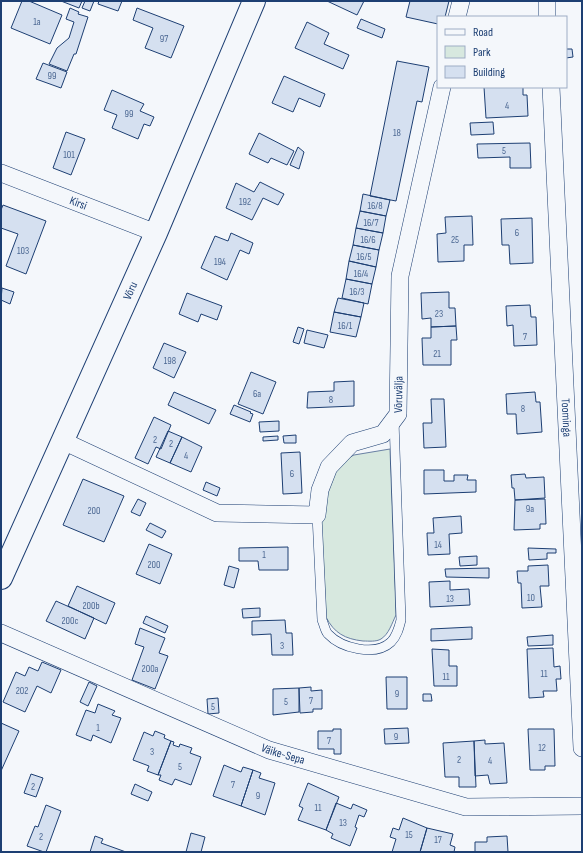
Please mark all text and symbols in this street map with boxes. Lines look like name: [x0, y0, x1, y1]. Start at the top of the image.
house number: 1a: [33, 16, 41, 28]
legend: [437, 16, 567, 88]
text: Road: [473, 25, 493, 40]
house number: 97: [160, 33, 168, 45]
text: Park: [473, 45, 491, 60]
text: Building: [473, 65, 505, 80]
house number: 99: [48, 70, 56, 82]
house number: 4: [505, 100, 509, 112]
house number: 99: [125, 108, 133, 120]
house number: 18: [393, 127, 401, 139]
house number: 5: [502, 145, 506, 157]
house number: 101: [63, 149, 75, 161]
street label: Kirsi: [67, 193, 89, 214]
house number: 192: [239, 196, 251, 208]
house number: 16/8: [367, 200, 383, 212]
house number: 16/7: [363, 217, 379, 229]
house number: 6: [515, 227, 519, 239]
house number: 16/6: [360, 234, 376, 246]
house number: 25: [451, 234, 459, 246]
house number: 103: [17, 245, 29, 257]
house number: 16/5: [357, 251, 371, 263]
house number: 194: [214, 256, 226, 268]
house number: 16/4: [354, 268, 368, 280]
street label: Võru: [120, 279, 141, 302]
house number: 16/3: [350, 286, 364, 298]
house number: 23: [435, 308, 443, 320]
house number: 16/1: [338, 320, 353, 332]
house number: 7: [523, 331, 527, 343]
house number: 21: [433, 348, 441, 360]
house number: 198: [164, 355, 176, 367]
street label: Võruvälja: [391, 376, 407, 413]
house number: 6a: [253, 388, 261, 400]
house number: 8: [329, 394, 333, 406]
street label: Toominga: [558, 398, 574, 438]
house number: 8: [521, 403, 525, 415]
house number: 2: [153, 434, 157, 446]
house number: 2: [169, 438, 173, 450]
house number: 4: [184, 450, 188, 462]
house number: 6: [290, 468, 294, 480]
house number: 9a: [526, 503, 534, 515]
house number: 200: [87, 505, 101, 517]
house number: 14: [434, 539, 442, 551]
house number: 1: [262, 549, 266, 561]
house number: 200: [147, 559, 161, 571]
house number: 10: [527, 592, 535, 604]
house number: 13: [446, 593, 454, 605]
house number: 200b: [82, 600, 100, 612]
house number: 200c: [61, 615, 79, 627]
house number: 3: [280, 640, 284, 652]
house number: 200a: [142, 663, 159, 675]
house number: 11: [541, 668, 548, 680]
house number: 11: [443, 671, 450, 683]
house number: 202: [16, 685, 28, 697]
house number: 9: [395, 688, 399, 700]
house number: 7: [309, 695, 313, 707]
house number: 5: [284, 696, 288, 708]
house number: 5: [211, 701, 215, 713]
house number: 1: [96, 722, 100, 734]
house number: 9: [394, 731, 398, 743]
house number: 7: [327, 735, 331, 747]
street label: Väike-Sepa: [259, 740, 307, 768]
house number: 12: [538, 742, 546, 754]
house number: 3: [150, 746, 154, 758]
house number: 2: [457, 754, 461, 766]
house number: 4: [488, 755, 492, 767]
house number: 5: [178, 761, 182, 773]
house number: 7: [231, 779, 235, 791]
house number: 2: [31, 781, 35, 793]
house number: 9: [256, 790, 260, 802]
house number: 11: [315, 802, 322, 814]
house number: 13: [339, 817, 347, 829]
house number: 15: [405, 829, 413, 841]
house number: 2: [39, 831, 43, 843]
house number: 17: [434, 834, 442, 846]

